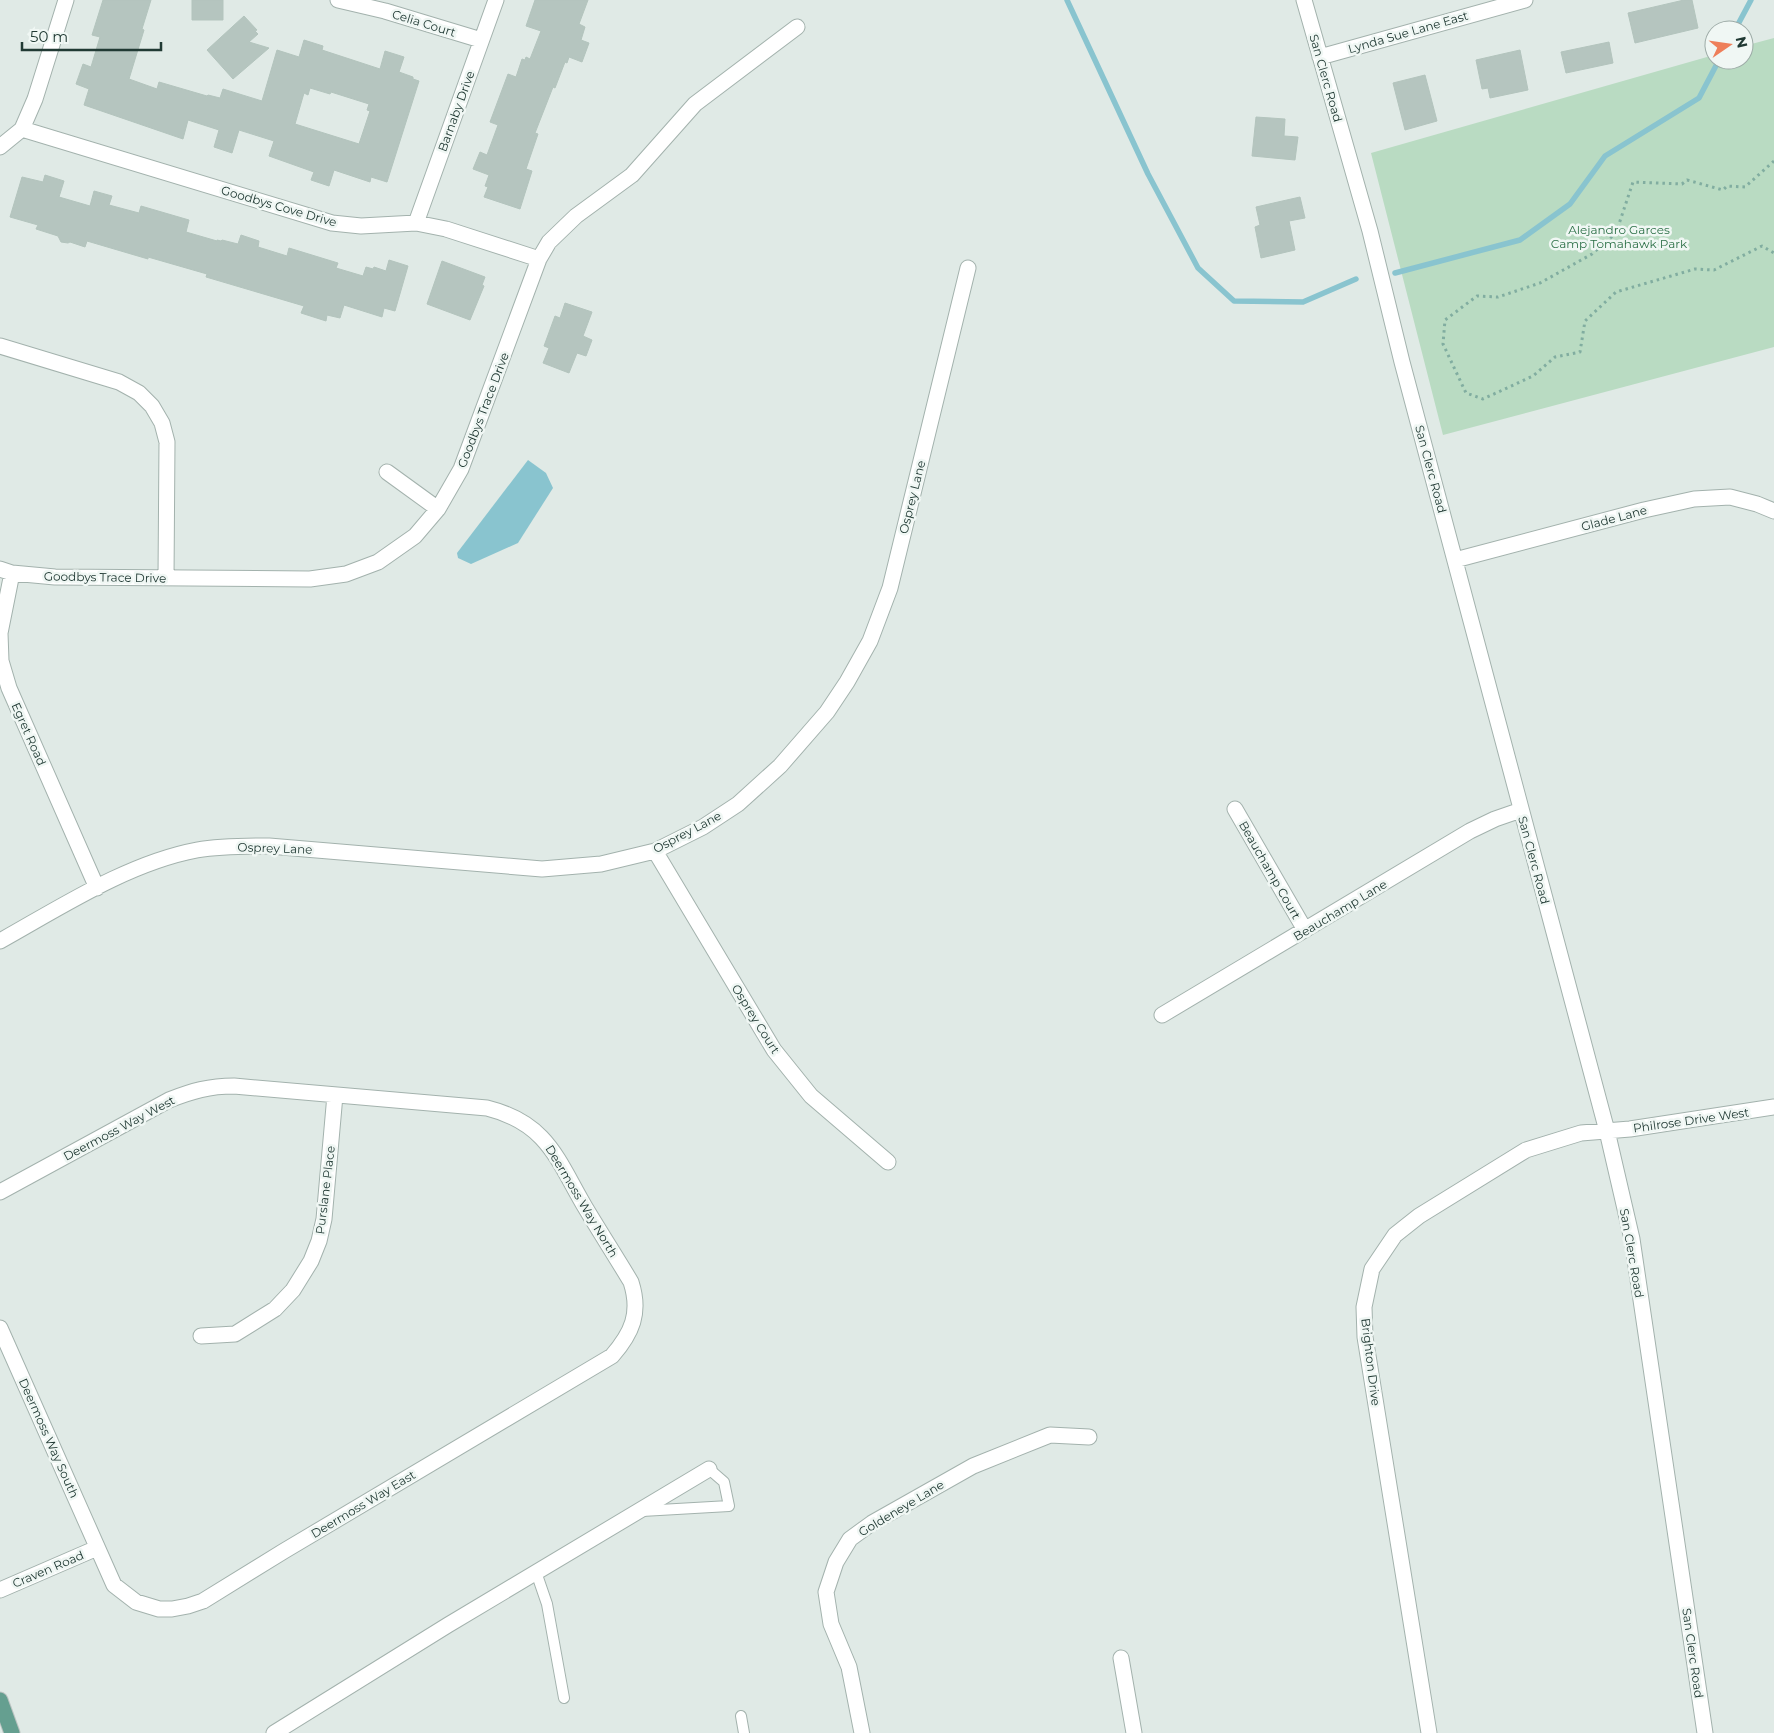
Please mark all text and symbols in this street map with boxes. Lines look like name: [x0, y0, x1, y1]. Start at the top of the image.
street label: Celia Court: [390, 6, 458, 40]
street label: Lynda Sue Lane East: [1346, 8, 1470, 56]
scale bar: [22, 20, 161, 52]
north arrow: [1704, 20, 1754, 70]
text: 50 m: [30, 27, 68, 46]
street label: San Clerc Road: [1306, 32, 1346, 124]
text: N: [1732, 35, 1752, 50]
street label: Barnaby Drive: [434, 68, 478, 154]
street label: Goodbys Cove Drive: [219, 182, 339, 230]
park label: Alejandro Garces Camp Tomahawk Park: [1551, 222, 1688, 251]
street label: Goodbys Trace Drive: [454, 350, 512, 470]
street label: San Clerc Road: [1412, 423, 1450, 515]
street label: Osprey Lane: [896, 459, 928, 535]
street label: Glade Lane: [1579, 502, 1649, 534]
street label: Goodbys Trace Drive: [44, 568, 166, 586]
street label: Egret Road: [8, 700, 50, 768]
street label: Osprey Lane: [650, 808, 724, 856]
street label: San Clerc Road: [1515, 814, 1553, 906]
street label: Beauchamp Court: [1236, 818, 1304, 922]
street label: Osprey Lane: [237, 839, 313, 857]
street label: Beauchamp Lane: [1290, 876, 1390, 944]
street label: Osprey Court: [729, 981, 783, 1057]
street label: Deermoss Way West: [61, 1092, 177, 1164]
street label: Philrose Drive West: [1632, 1104, 1750, 1136]
street label: Deermoss Way North: [542, 1142, 622, 1260]
street label: Purslane Place: [312, 1145, 338, 1235]
street label: San Clerc Road: [1617, 1207, 1647, 1299]
street label: Brighton Drive: [1358, 1317, 1384, 1407]
street label: Deermoss Way South: [16, 1376, 82, 1500]
street label: Deermoss Way East: [308, 1467, 418, 1541]
street label: Goldeneye Lane: [856, 1477, 946, 1539]
street label: Craven Road: [10, 1547, 86, 1591]
street label: San Clerc Road: [1679, 1607, 1707, 1699]

